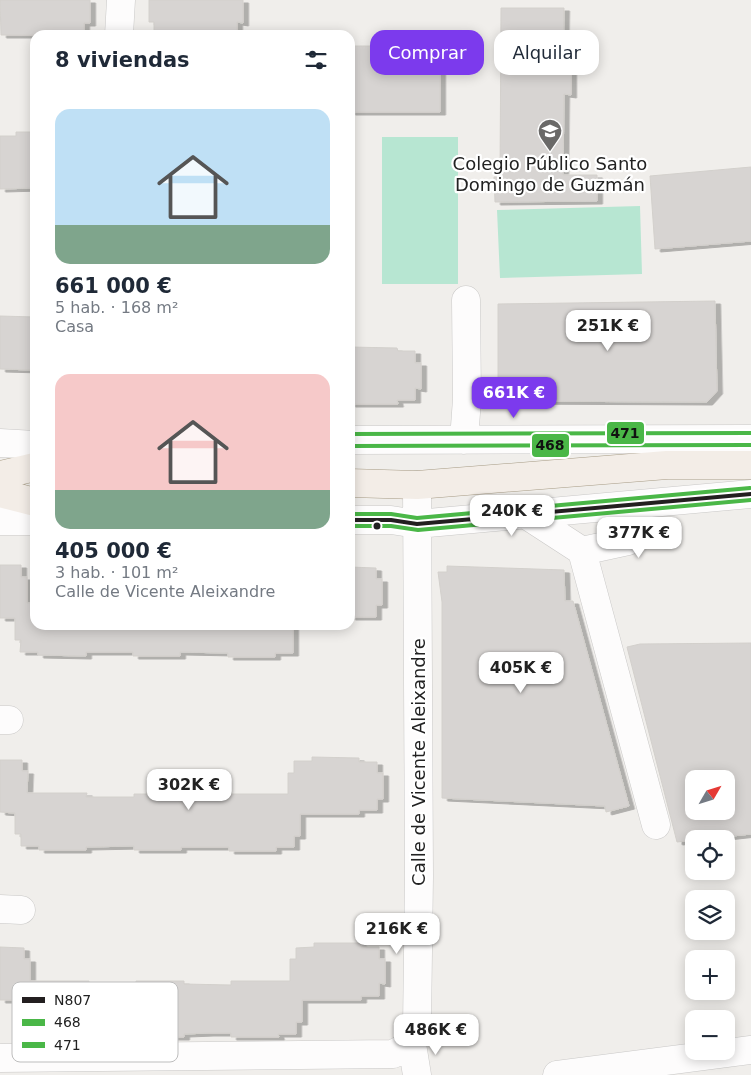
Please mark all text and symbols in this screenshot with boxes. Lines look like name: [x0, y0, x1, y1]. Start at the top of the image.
chip: Comprar: [370, 30, 484, 75]
chip: Alquilar: [494, 30, 599, 75]
icon: filters: [302, 46, 330, 74]
text: 8 viviendas: [55, 48, 190, 72]
school or university icon: Colegio Público Santo Domingo de Guzmán: [537, 118, 563, 152]
icon: home: [148, 142, 238, 232]
place label: Colegio Público Santo Domingo de Guzmán: [453, 153, 647, 195]
text: 661 000 €: [55, 274, 172, 298]
text: 5 hab. · 168 m²: [55, 298, 178, 317]
pin: 251K €: [567, 310, 649, 352]
text: 251K €: [577, 316, 639, 335]
text: Casa: [55, 317, 94, 336]
pin: 661K €: [473, 376, 555, 419]
text: 661K €: [483, 383, 545, 402]
icon: home: [148, 407, 238, 497]
line badge: 471: [606, 421, 645, 445]
text: 471: [610, 425, 640, 441]
line badge: 468: [531, 433, 570, 458]
text: 468: [535, 437, 565, 453]
pin: 240K €: [471, 494, 553, 537]
text: 240K €: [481, 501, 543, 520]
pin: 377K €: [598, 516, 680, 559]
unlabelled marker: [372, 521, 382, 531]
text: 377K €: [608, 523, 670, 542]
text: 405 000 €: [55, 539, 172, 563]
text: 3 hab. · 101 m²: [55, 563, 178, 582]
text: Calle de Vicente Aleixandre: [55, 582, 275, 601]
street label: Calle de Vicente Aleixandre: [408, 638, 429, 886]
pin: 405K €: [480, 652, 562, 694]
text: 405K €: [490, 658, 552, 677]
pin: 302K €: [148, 768, 230, 811]
north arrow: [685, 770, 735, 820]
map controls: [685, 770, 735, 1060]
text: 302K €: [158, 775, 220, 794]
button: locate: [685, 830, 735, 880]
button: layers: [685, 890, 735, 940]
pin: 216K €: [356, 912, 438, 955]
text: 216K €: [366, 919, 428, 938]
button: +: [685, 950, 735, 1000]
legend: [12, 982, 178, 1062]
text: N807: [54, 992, 91, 1008]
button: −: [685, 1010, 735, 1060]
text: 468: [54, 1014, 81, 1030]
pin: 486K €: [395, 1014, 477, 1056]
text: 486K €: [405, 1020, 467, 1039]
text: 471: [54, 1037, 81, 1053]

